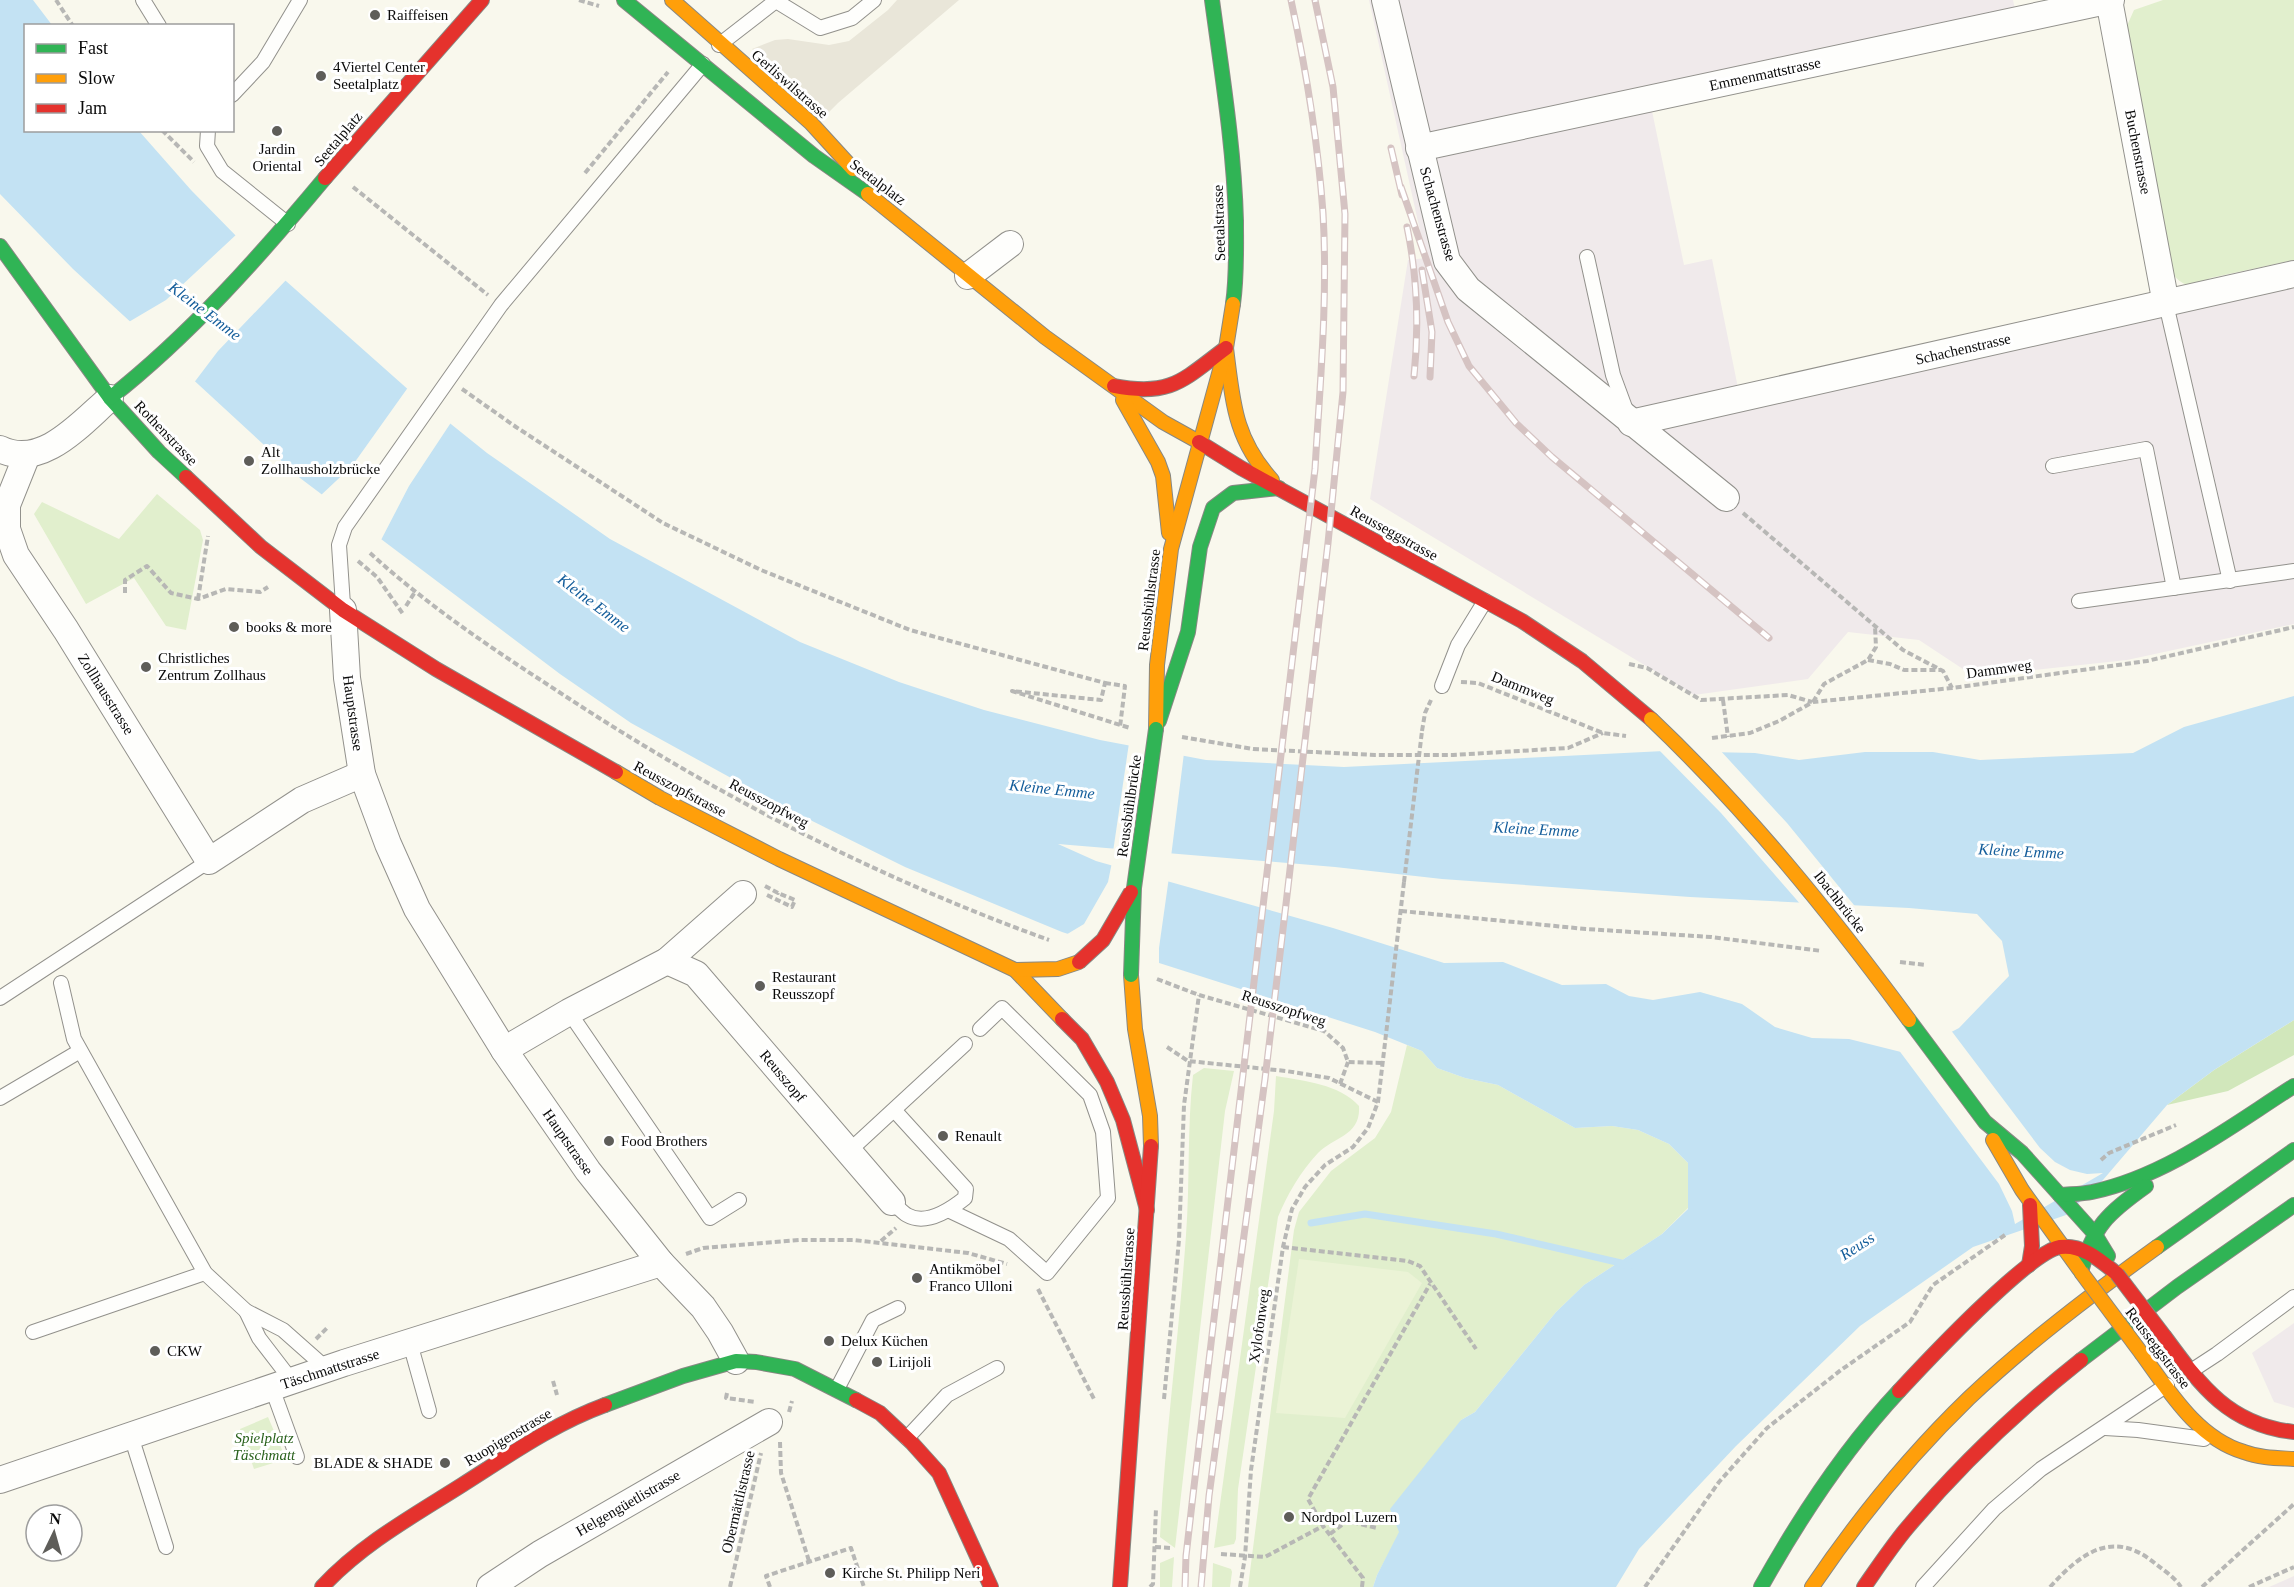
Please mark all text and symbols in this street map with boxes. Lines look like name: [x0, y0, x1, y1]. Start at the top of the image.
place label: Raiffeisen: [387, 7, 449, 23]
marker: Raiffeisen: [368, 8, 382, 22]
legend: [24, 24, 234, 132]
text: Fast: [78, 38, 108, 58]
street label: Gerliswilstrasse: [749, 47, 832, 122]
street label: Emmenmattstrasse: [1708, 54, 1822, 94]
place label: 4Viertel Center Seetalplatz: [333, 59, 425, 92]
text: Slow: [78, 68, 115, 88]
marker: 4Viertel Center Seetalplatz: [314, 69, 328, 83]
text: Jam: [78, 98, 107, 118]
street label: Seetalplatz: [311, 108, 365, 169]
street label: Buchenstrasse: [2122, 108, 2154, 196]
marker: Jardin Oriental: [270, 124, 284, 138]
place label: Jardin Oriental: [252, 141, 302, 174]
street label: Seetalplatz: [847, 156, 909, 208]
street label: Schachenstrasse: [1417, 165, 1459, 263]
street label: Seetalstrasse: [1210, 184, 1228, 262]
water label: Kleine Emme: [165, 278, 244, 344]
street label: Schachenstrasse: [1914, 330, 2013, 368]
street label: Rothenstrasse: [131, 397, 201, 469]
place label: Alt Zollhausholzbrücke: [261, 444, 380, 477]
marker: Alt Zollhausholzbrücke: [242, 454, 256, 468]
street label: Reusseggstrasse: [1347, 502, 1441, 564]
street label: Reussbühlstrasse: [1135, 548, 1163, 652]
water label: Kleine Emme: [554, 570, 633, 636]
place label: books & more: [246, 619, 332, 635]
marker: books & more: [227, 620, 241, 634]
place label: Christliches Zentrum Zollhaus: [158, 650, 266, 683]
street label: Zollhausstrasse: [75, 651, 137, 738]
street label: Dammweg: [1965, 656, 2033, 682]
marker: Christliches Zentrum Zollhaus: [139, 660, 153, 674]
street label: Dammweg: [1489, 668, 1557, 708]
street label: Hauptstrasse: [340, 674, 366, 752]
street label: Reussbühlbrücke: [1114, 753, 1144, 858]
street label: Reusszopfstrasse: [631, 758, 729, 820]
street label: Reusszopfweg: [727, 775, 812, 831]
water label: Kleine Emme: [1007, 776, 1096, 802]
water label: Kleine Emme: [1492, 818, 1579, 840]
water label: Kleine Emme: [1977, 840, 2064, 862]
street label: Ibachbrücke: [1811, 868, 1869, 936]
place label: Restaurant Reusszopf: [772, 969, 837, 1002]
marker: Restaurant Reusszopf: [753, 979, 767, 993]
street label: Reusszopfweg: [1240, 987, 1329, 1029]
street label: Reusszopf: [757, 1047, 809, 1105]
street label: Hauptstrasse: [539, 1106, 597, 1178]
place label: Renault: [955, 1128, 1002, 1144]
marker: Renault: [936, 1129, 950, 1143]
place label: Food Brothers: [621, 1133, 707, 1149]
marker: Food Brothers: [602, 1134, 616, 1148]
street label: Reussbühlstrasse: [1114, 1227, 1138, 1331]
water label: Reuss: [1836, 1229, 1877, 1264]
place label: Antikmöbel Franco Ulloni: [929, 1261, 1013, 1294]
marker: Antikmöbel Franco Ulloni: [910, 1271, 924, 1285]
street label: Xylofonweg: [1246, 1287, 1272, 1364]
street label: Reusseggstrasse: [2122, 1304, 2194, 1392]
place label: Delux Küchen: [841, 1333, 929, 1349]
marker: Delux Küchen: [822, 1334, 836, 1348]
place label: CKW: [167, 1343, 203, 1359]
marker: CKW: [148, 1344, 162, 1358]
street label: Täschmattstrasse: [279, 1345, 382, 1392]
place label: Lirijoli: [889, 1354, 932, 1370]
marker: Lirijoli: [870, 1355, 884, 1369]
street label: Ruopigenstrasse: [462, 1405, 555, 1469]
park label: Spielplatz Täschmatt: [233, 1430, 296, 1463]
street label: Obermättlistrasse: [718, 1449, 758, 1555]
place label: BLADE & SHADE: [314, 1455, 433, 1471]
marker: BLADE & SHADE: [438, 1456, 452, 1470]
street label: Helgengüetlistrasse: [573, 1467, 683, 1539]
north arrow: [24, 1503, 84, 1563]
place label: Nordpol Luzern: [1301, 1509, 1398, 1525]
text: N: [49, 1510, 62, 1528]
marker: Nordpol Luzern: [1282, 1510, 1296, 1524]
place label: Kirche St. Philipp Neri: [842, 1565, 980, 1581]
marker: Kirche St. Philipp Neri: [823, 1566, 837, 1580]

